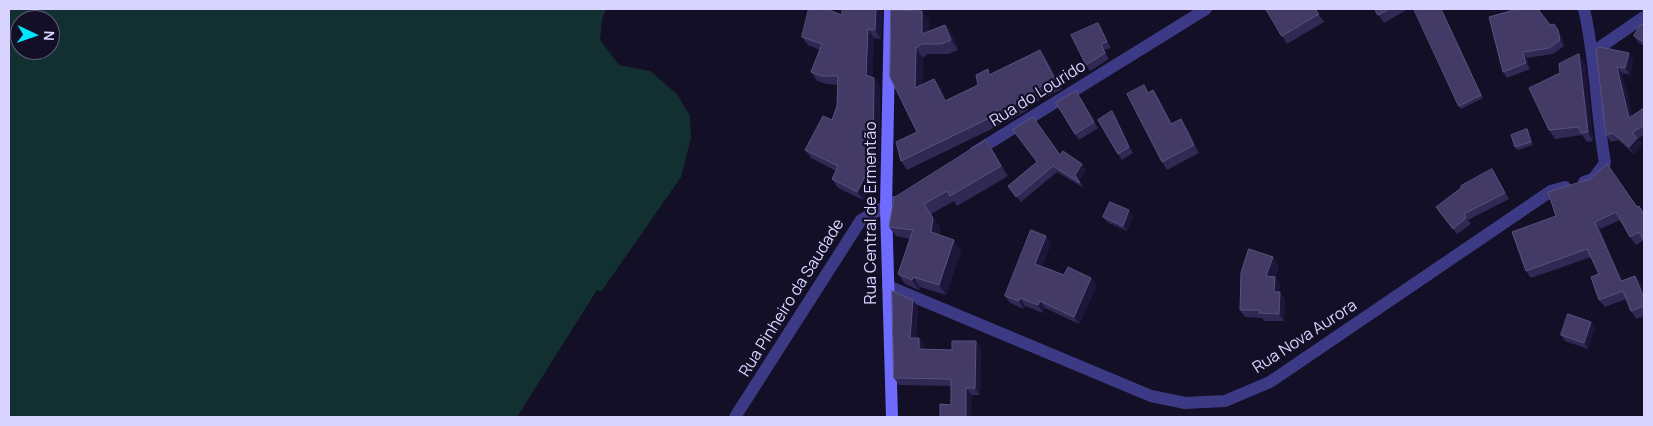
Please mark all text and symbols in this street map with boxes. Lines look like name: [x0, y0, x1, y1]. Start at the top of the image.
north arrow: [10, 10, 60, 60]
text: N: [40, 30, 59, 41]
street label: Rua do Lourido: [987, 57, 1089, 131]
street label: Rua Central de Ermentão: [862, 121, 882, 305]
street label: Rua Pinheiro da Saudade: [736, 216, 848, 380]
street label: Rua Nova Aurora: [1249, 296, 1361, 378]

